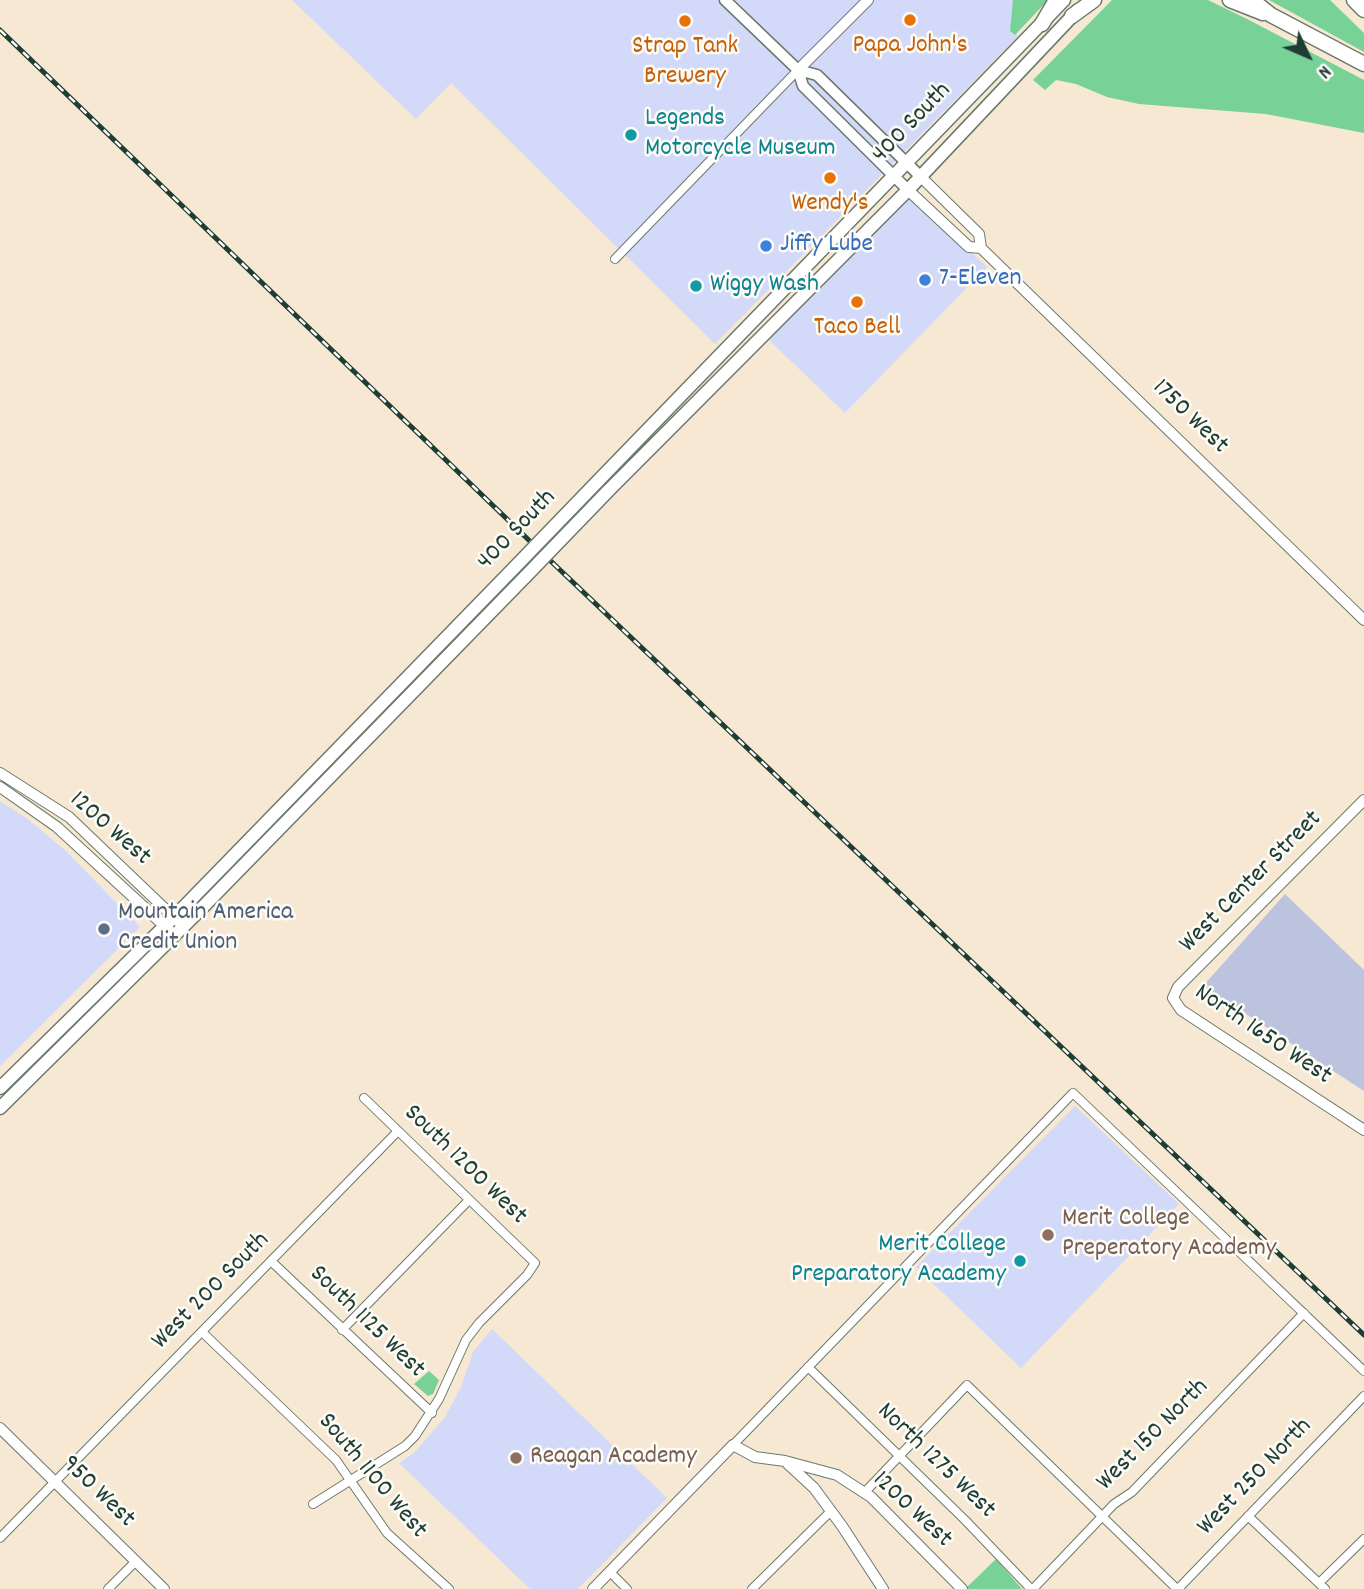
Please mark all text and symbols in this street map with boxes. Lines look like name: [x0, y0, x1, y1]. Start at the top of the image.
marker: Papa John's: [902, 12, 918, 28]
marker: Strap Tank Brewery: [677, 13, 693, 29]
north arrow: [1273, 21, 1343, 91]
place label: Papa John's: [852, 31, 968, 63]
place label: Strap Tank Brewery: [632, 32, 738, 94]
text: N: [1310, 58, 1336, 84]
street label: 400 South: [867, 77, 959, 171]
place label: Legends Motorcycle Museum: [645, 104, 836, 166]
marker: Legends Motorcycle Museum: [623, 127, 639, 143]
marker: Wendy's: [822, 170, 838, 186]
place label: Wendy's: [791, 189, 869, 221]
place label: Jiffy Lube: [780, 230, 873, 262]
marker: Jiffy Lube: [758, 238, 774, 254]
place label: 7-Eleven: [939, 264, 1022, 296]
place label: Wiggy Wash: [710, 270, 819, 302]
marker: 7-Eleven: [917, 272, 933, 288]
marker: Wiggy Wash: [688, 278, 704, 294]
marker: Taco Bell: [849, 294, 865, 310]
place label: Taco Bell: [814, 313, 900, 345]
street label: 1750 West: [1144, 374, 1234, 462]
street label: 400 South: [472, 484, 564, 578]
street label: 1200 West: [62, 786, 156, 874]
street label: West Center Street: [1174, 805, 1330, 961]
place label: Mountain America Credit Union: [118, 898, 293, 960]
marker: Mountain America Credit Union: [96, 921, 112, 937]
street label: North 1650 West: [1187, 979, 1337, 1093]
street label: South 1200 West: [396, 1099, 532, 1233]
place label: Merit College Preperatory Academy: [1062, 1204, 1276, 1266]
street label: West 200 South: [146, 1226, 278, 1358]
marker: Merit College Preperatory Academy: [1040, 1227, 1056, 1243]
place label: Merit College Preparatory Academy: [791, 1230, 1006, 1292]
marker: Merit College Preparatory Academy: [1012, 1253, 1028, 1269]
street label: South 1125 West: [301, 1260, 431, 1386]
street label: West 150 North: [1091, 1373, 1217, 1499]
street label: North 1275 West: [869, 1397, 1001, 1527]
street label: South 1100 West: [309, 1408, 433, 1546]
street label: West 250 North: [1192, 1413, 1320, 1543]
place label: Reagan Academy: [530, 1442, 697, 1474]
street label: 950 West: [53, 1450, 141, 1536]
marker: Reagan Academy: [508, 1450, 524, 1466]
street label: 1200 West: [864, 1466, 958, 1556]

